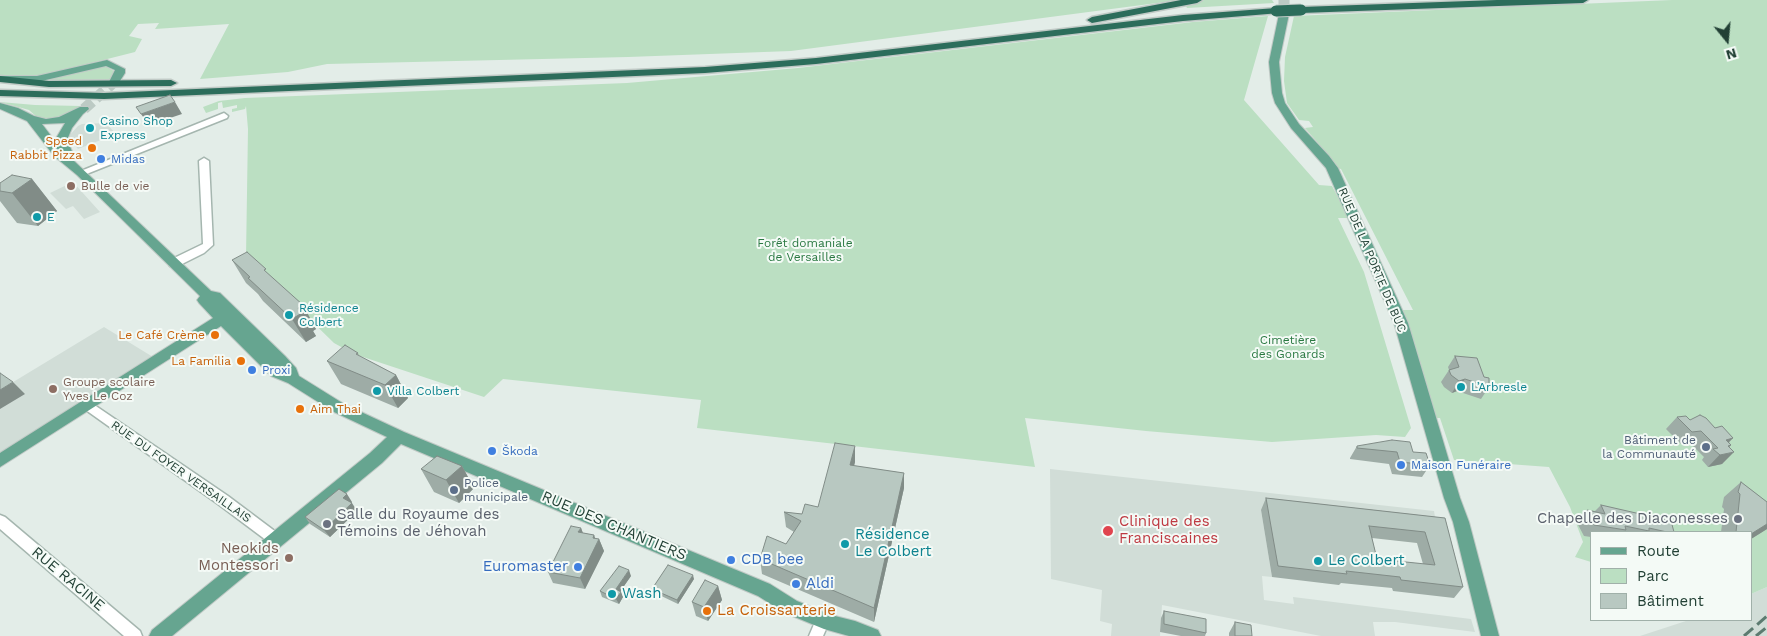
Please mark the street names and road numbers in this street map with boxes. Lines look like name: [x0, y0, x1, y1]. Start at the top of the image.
street label: RUE DE LA PORTE DE BUC: [1335, 185, 1409, 335]
street label: RUE DU FOYER VERSAILLAIS: [108, 418, 254, 526]
street label: RUE DES CHANTIERS: [539, 487, 689, 565]
street label: RUE RACINE: [28, 543, 108, 615]

